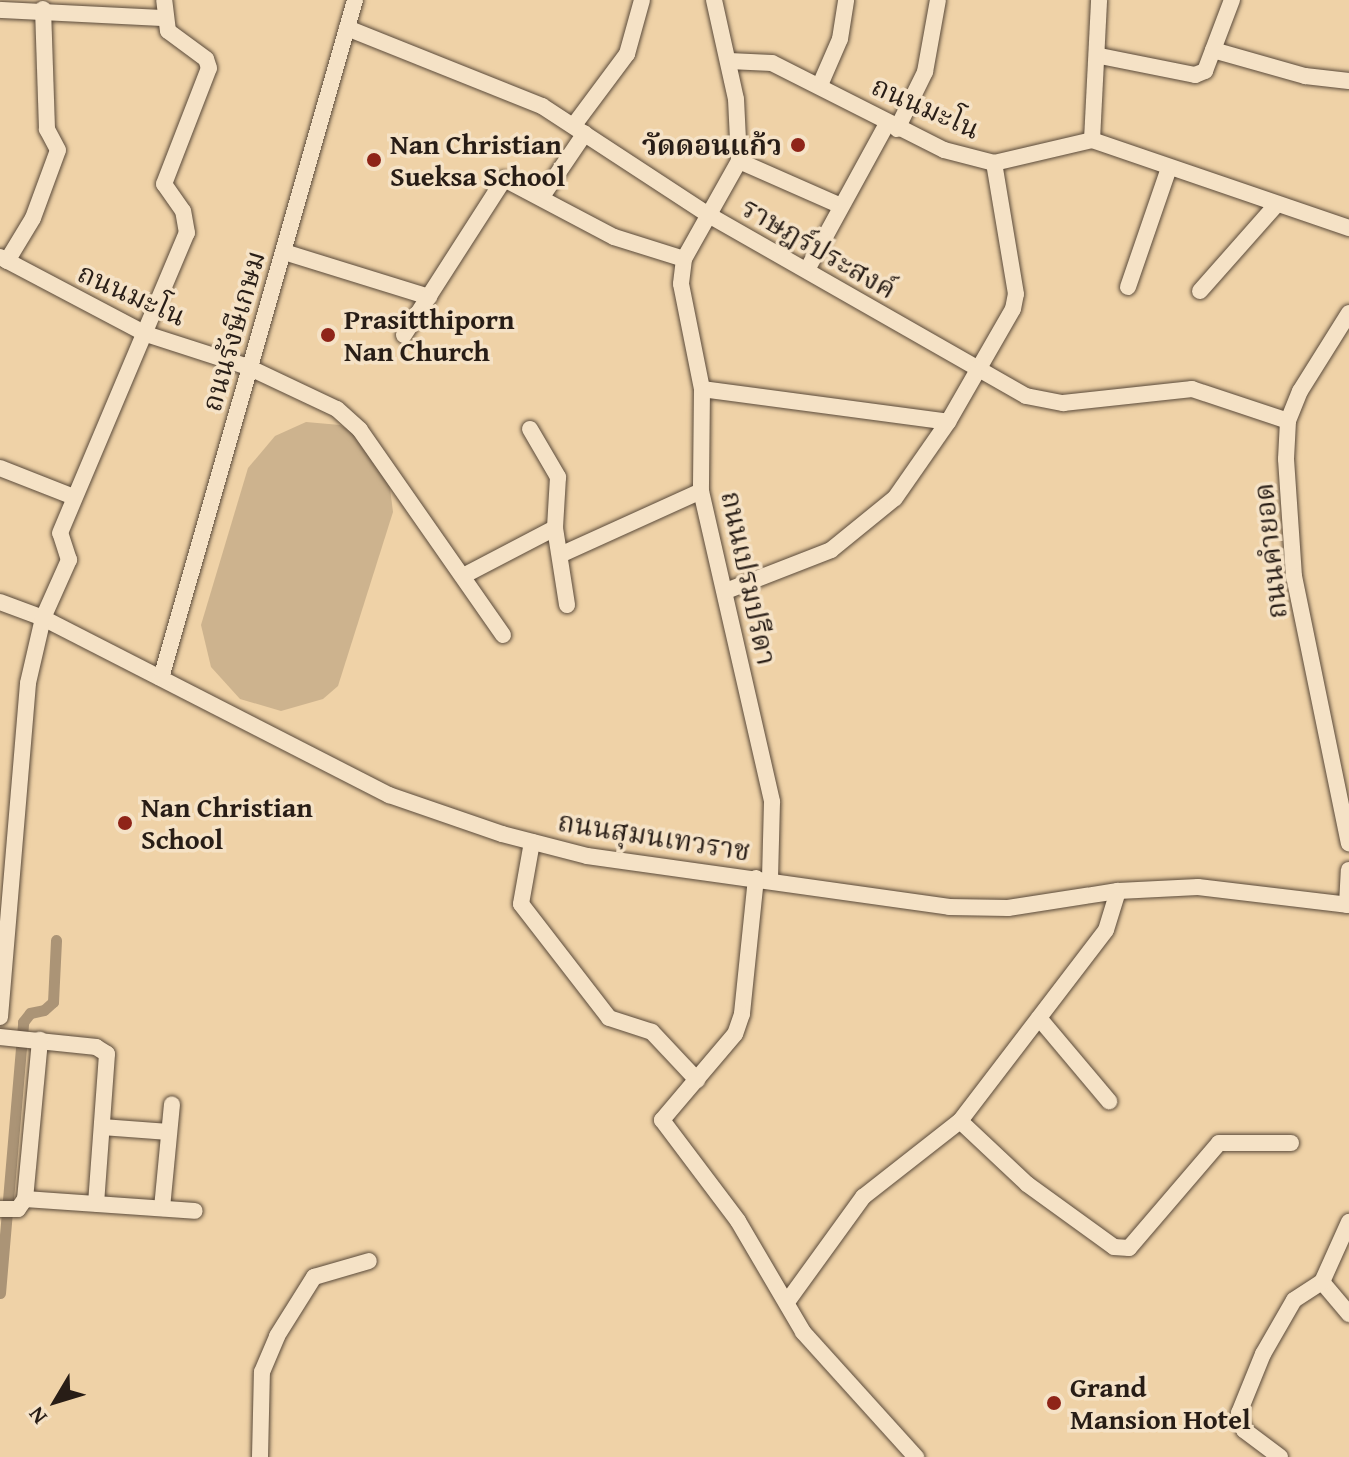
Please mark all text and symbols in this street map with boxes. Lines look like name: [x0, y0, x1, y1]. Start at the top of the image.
street label: ถนนมะโน: [867, 68, 985, 146]
place label: Nan Christian Sueksa School: [390, 127, 565, 193]
place label: วัดดอนแก้ว: [642, 128, 782, 162]
marker: วัดดอนแก้ว: [789, 136, 807, 154]
marker: Nan Christian Sueksa School: [365, 151, 383, 169]
street label: ราษฎร์ประสงค์: [736, 190, 902, 306]
street label: ถนนรังษีเกษม: [194, 247, 272, 415]
street label: ถนนมะโน: [73, 255, 191, 333]
place label: Prasitthiporn Nan Church: [344, 302, 515, 368]
marker: Prasitthiporn Nan Church: [319, 326, 337, 344]
street label: ถนนคำยอด: [1246, 481, 1294, 621]
street label: ถนนเปรมปรีดา: [714, 488, 784, 668]
place label: Nan Christian School: [141, 790, 313, 856]
street label: ถนนสุมนเทวราช: [555, 804, 753, 868]
marker: Nan Christian School: [116, 814, 134, 832]
north arrow: [16, 1361, 96, 1441]
place label: Grand Mansion Hotel: [1070, 1370, 1251, 1436]
marker: Grand Mansion Hotel: [1045, 1394, 1063, 1412]
text: N: [20, 1400, 54, 1431]

